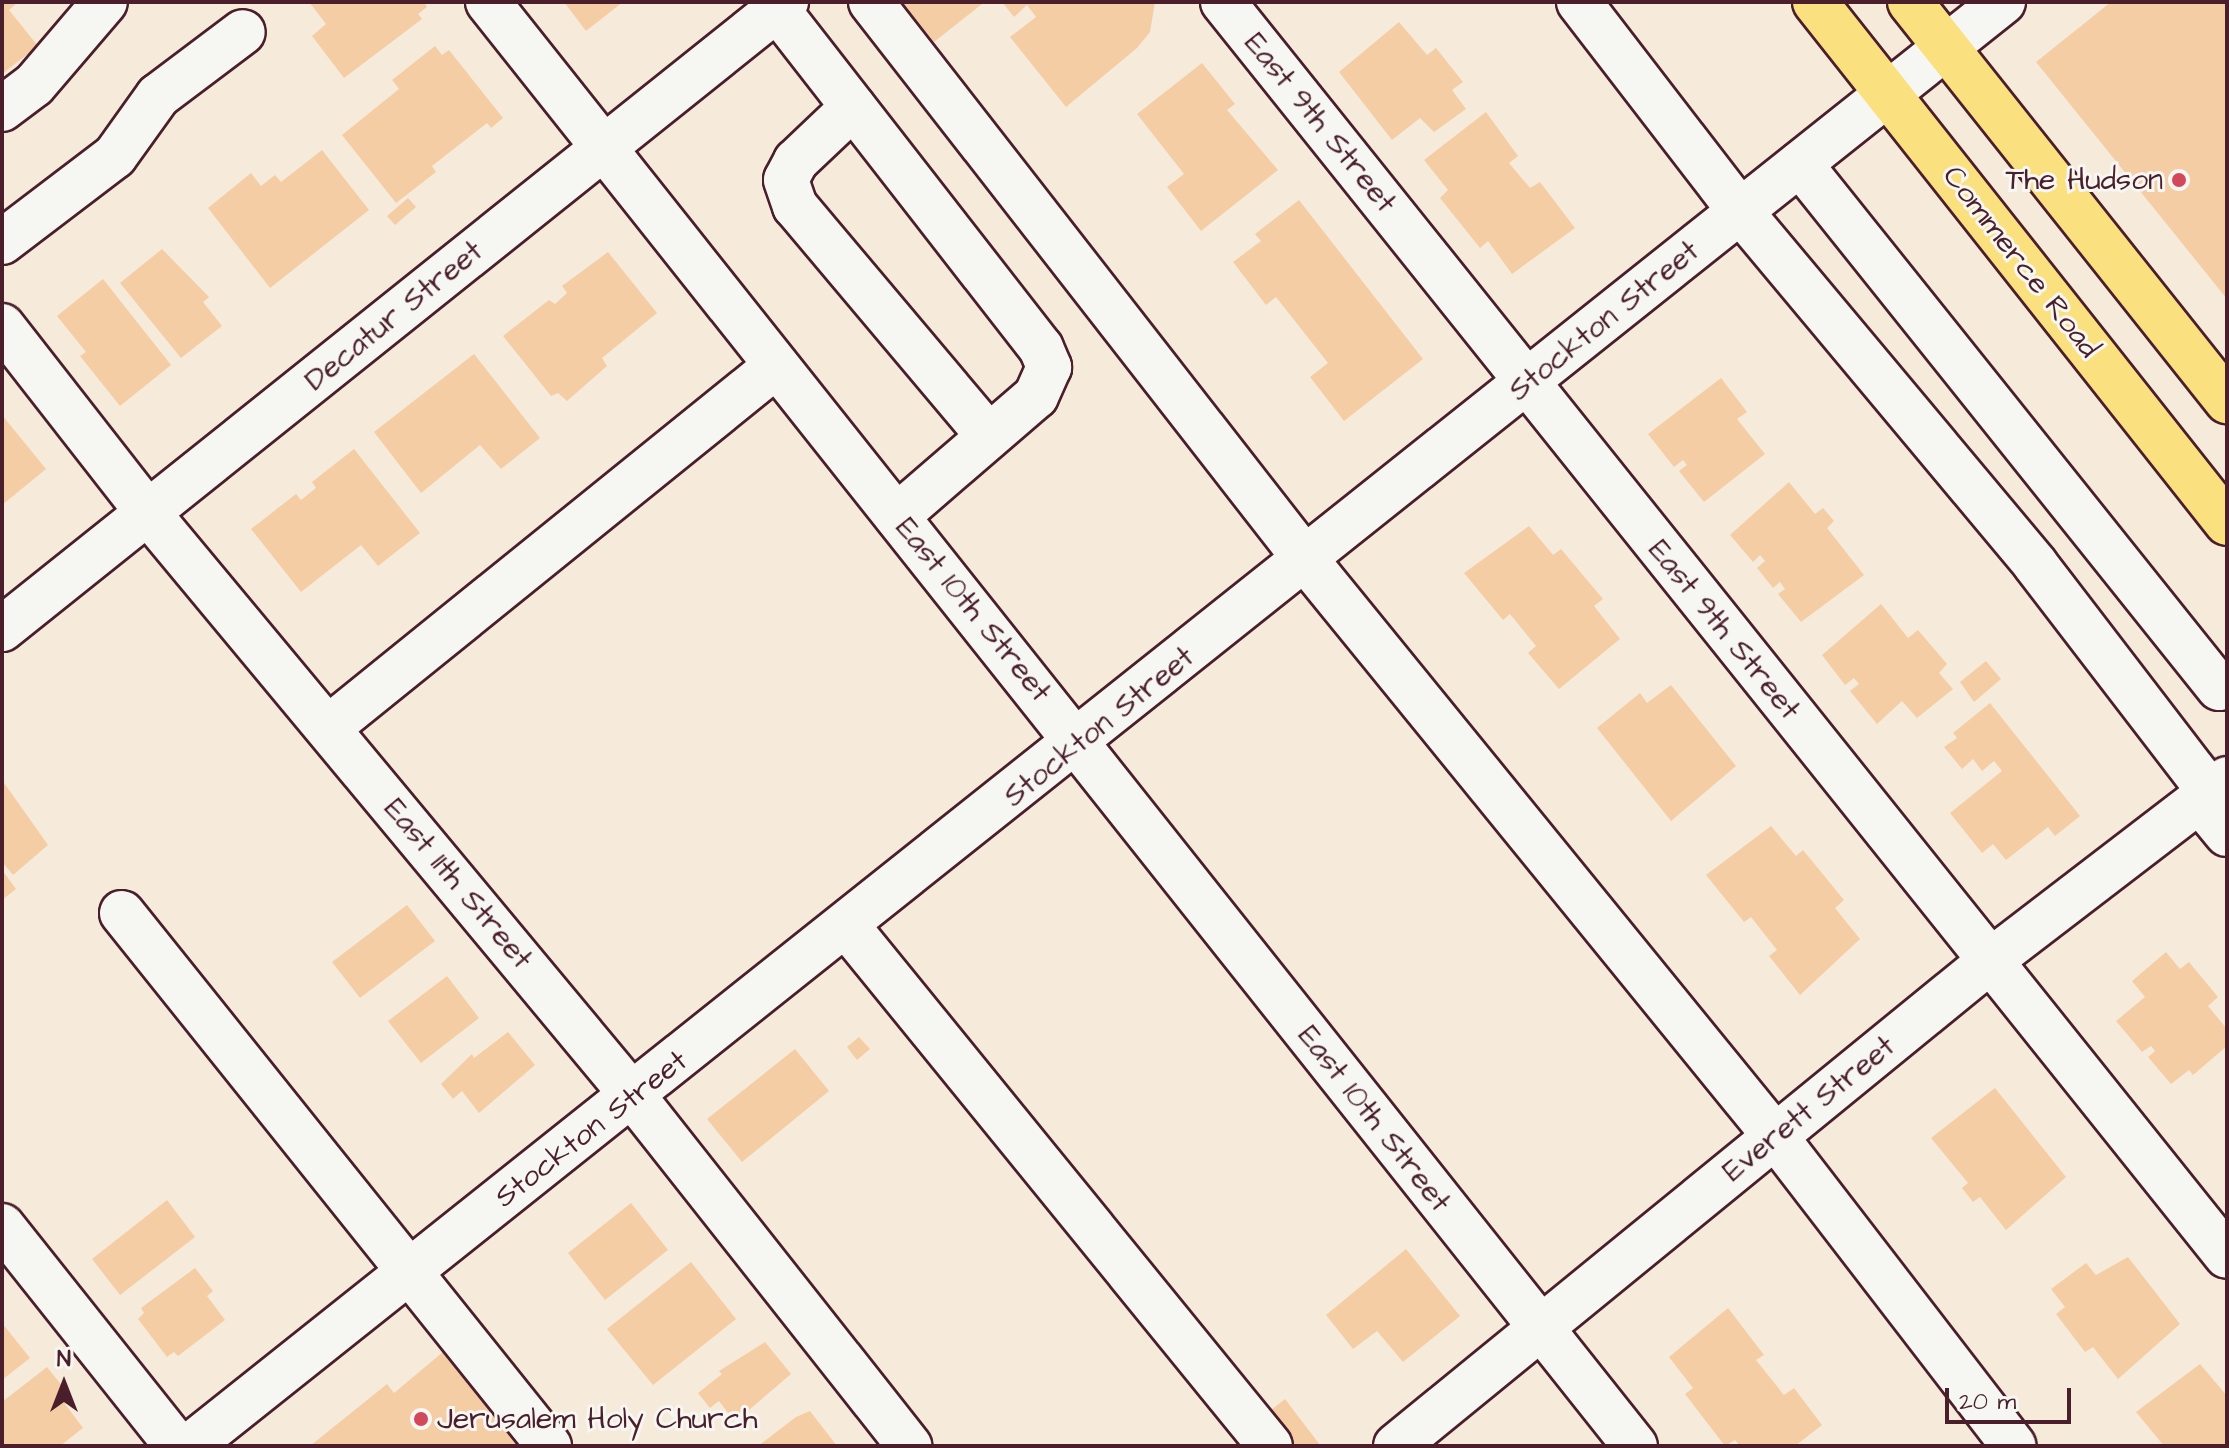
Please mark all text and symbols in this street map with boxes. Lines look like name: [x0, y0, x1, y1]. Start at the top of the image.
street label: East 9th Street: [1237, 26, 1403, 220]
street label: Commerce Road: [1935, 159, 2107, 365]
place label: The Hudson: [2006, 162, 2163, 198]
marker: The Hudson: [2170, 171, 2188, 189]
street label: Decatur Street: [298, 233, 490, 399]
street label: Stockton Street: [1502, 233, 1706, 409]
street label: East 10th Street: [888, 511, 1058, 709]
street label: East 9th Street: [1641, 533, 1807, 727]
street label: Stockton Street: [997, 639, 1201, 815]
street label: East 11th Street: [376, 791, 540, 977]
street label: East 10th Street: [1290, 1019, 1458, 1219]
street label: Everett Street: [1716, 1029, 1902, 1189]
street label: Stockton Street: [488, 1043, 694, 1215]
north arrow: [24, 1344, 104, 1424]
text: N: [57, 1344, 71, 1375]
scale bar: [1949, 1372, 2075, 1422]
text: 20 m: [1959, 1385, 2016, 1419]
place label: Jerusalem Holy Church: [437, 1401, 757, 1437]
marker: Jerusalem Holy Church: [412, 1410, 430, 1428]

